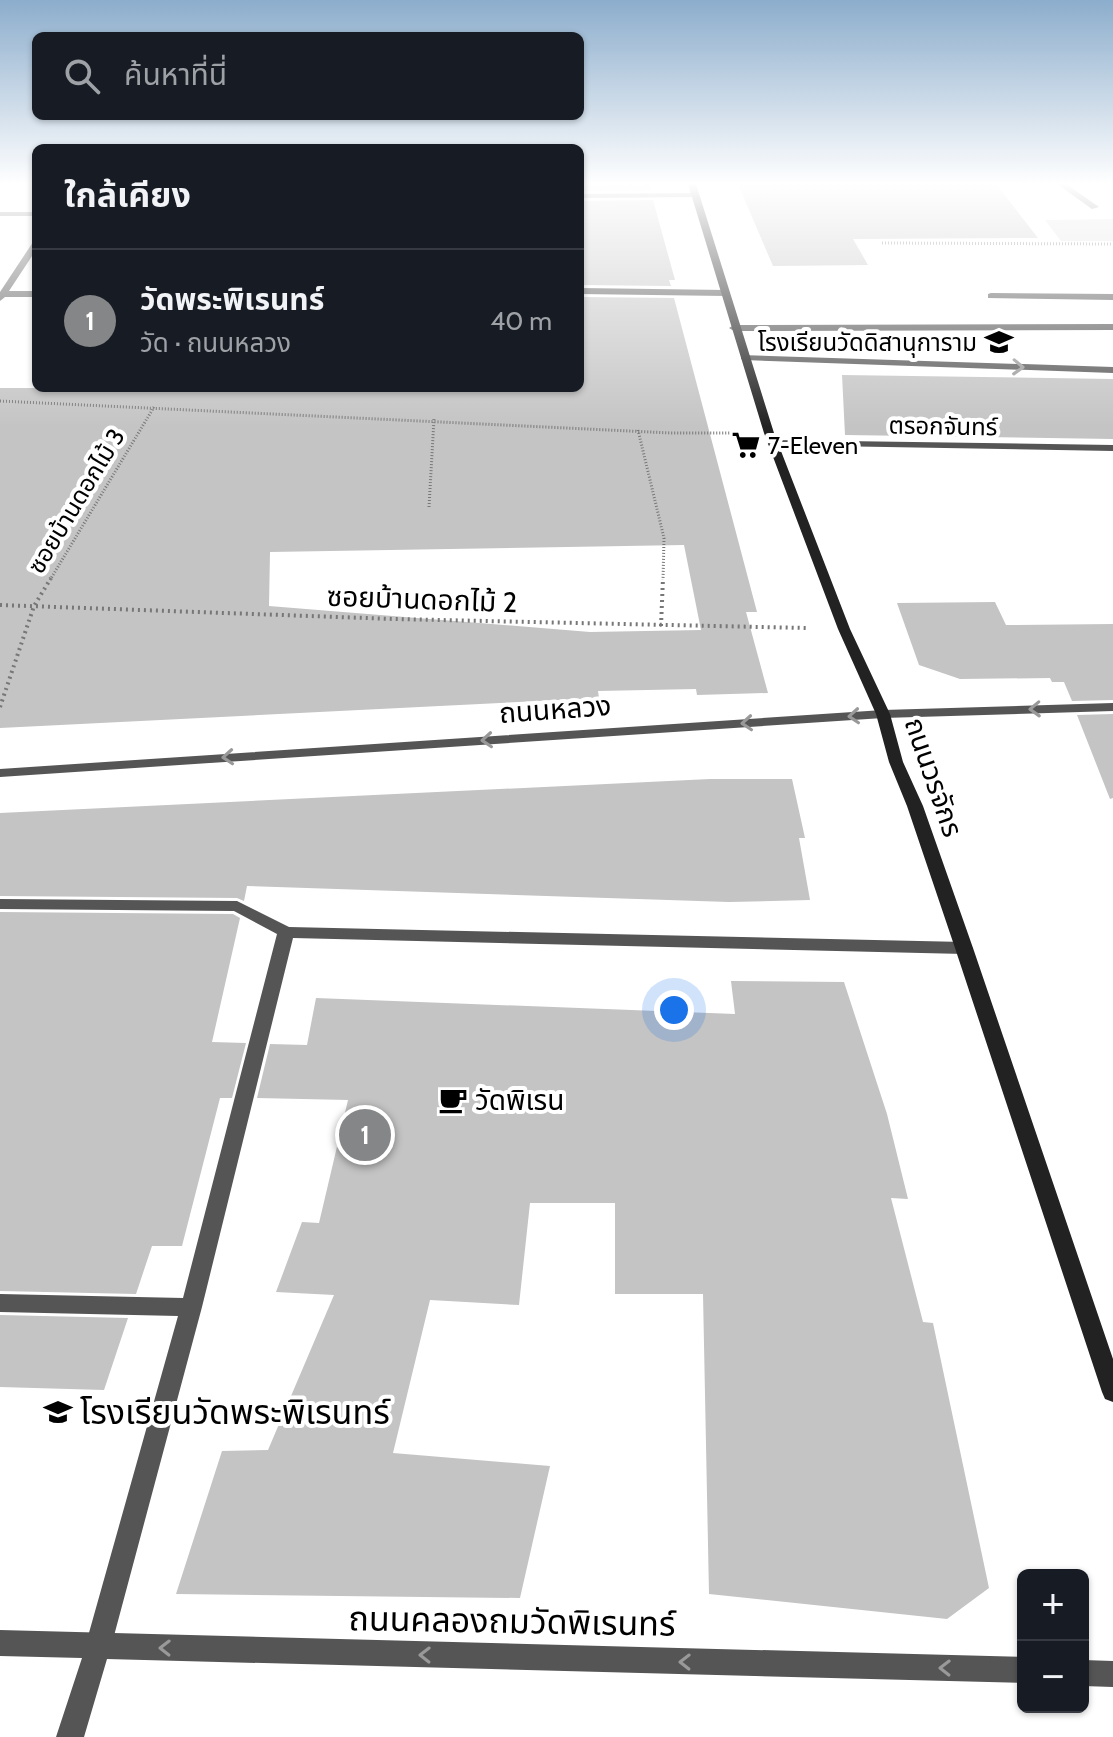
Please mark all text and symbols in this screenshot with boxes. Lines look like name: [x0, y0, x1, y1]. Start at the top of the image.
search box: [32, 32, 584, 120]
icon: search: [60, 54, 104, 98]
text: ค้นหาที่นี่: [124, 56, 227, 93]
text: ใกล้เคียง: [64, 174, 191, 216]
text: วัดพระพิเรนทร์: [140, 281, 324, 318]
text: 1: [85, 305, 95, 337]
text: 40 m: [490, 305, 552, 337]
text: วัด · ถนนหลวง: [140, 327, 291, 359]
school or university icon: โรงเรียนวัดดิสานุการาม: [984, 327, 1014, 357]
place label: โรงเรียนวัดดิสานุการาม: [758, 328, 977, 358]
one-way arrow: [1012, 358, 1025, 375]
street label: ตรอกจันทร์: [888, 411, 999, 441]
street label: ซอยบ้านดอกไม้ 3: [21, 423, 131, 579]
supermarket icon: 7-Eleven: [731, 430, 761, 460]
place label: 7-Eleven: [768, 431, 858, 460]
street label: ซอยบ้านดอกไม้ 2: [326, 579, 518, 619]
street label: ถนนหลวง: [498, 688, 612, 730]
one-way arrow: [1028, 701, 1041, 718]
one-way arrow: [847, 707, 860, 724]
street label: ถนนวรจักร: [898, 713, 970, 841]
one-way arrow: [740, 714, 753, 731]
one-way arrow: [480, 731, 493, 748]
one-way arrow: [221, 748, 234, 765]
your location: [654, 990, 694, 1030]
place label: วัดพิเรน: [475, 1083, 564, 1117]
cafe icon: วัดพิเรน: [438, 1085, 468, 1115]
pin: 1: [339, 1105, 391, 1165]
place label: โรงเรียนวัดพระพิเรนทร์: [80, 1391, 391, 1433]
school or university icon: โรงเรียนวัดพระพิเรนทร์: [43, 1397, 73, 1427]
map controls: [1017, 1569, 1089, 1713]
button: +: [1017, 1569, 1089, 1641]
street label: ถนนคลองถมวัดพิเรนทร์: [348, 1597, 678, 1645]
one-way arrow: [158, 1640, 171, 1657]
button: −: [1017, 1641, 1089, 1713]
one-way arrow: [418, 1646, 431, 1664]
one-way arrow: [678, 1653, 691, 1670]
one-way arrow: [938, 1659, 951, 1677]

